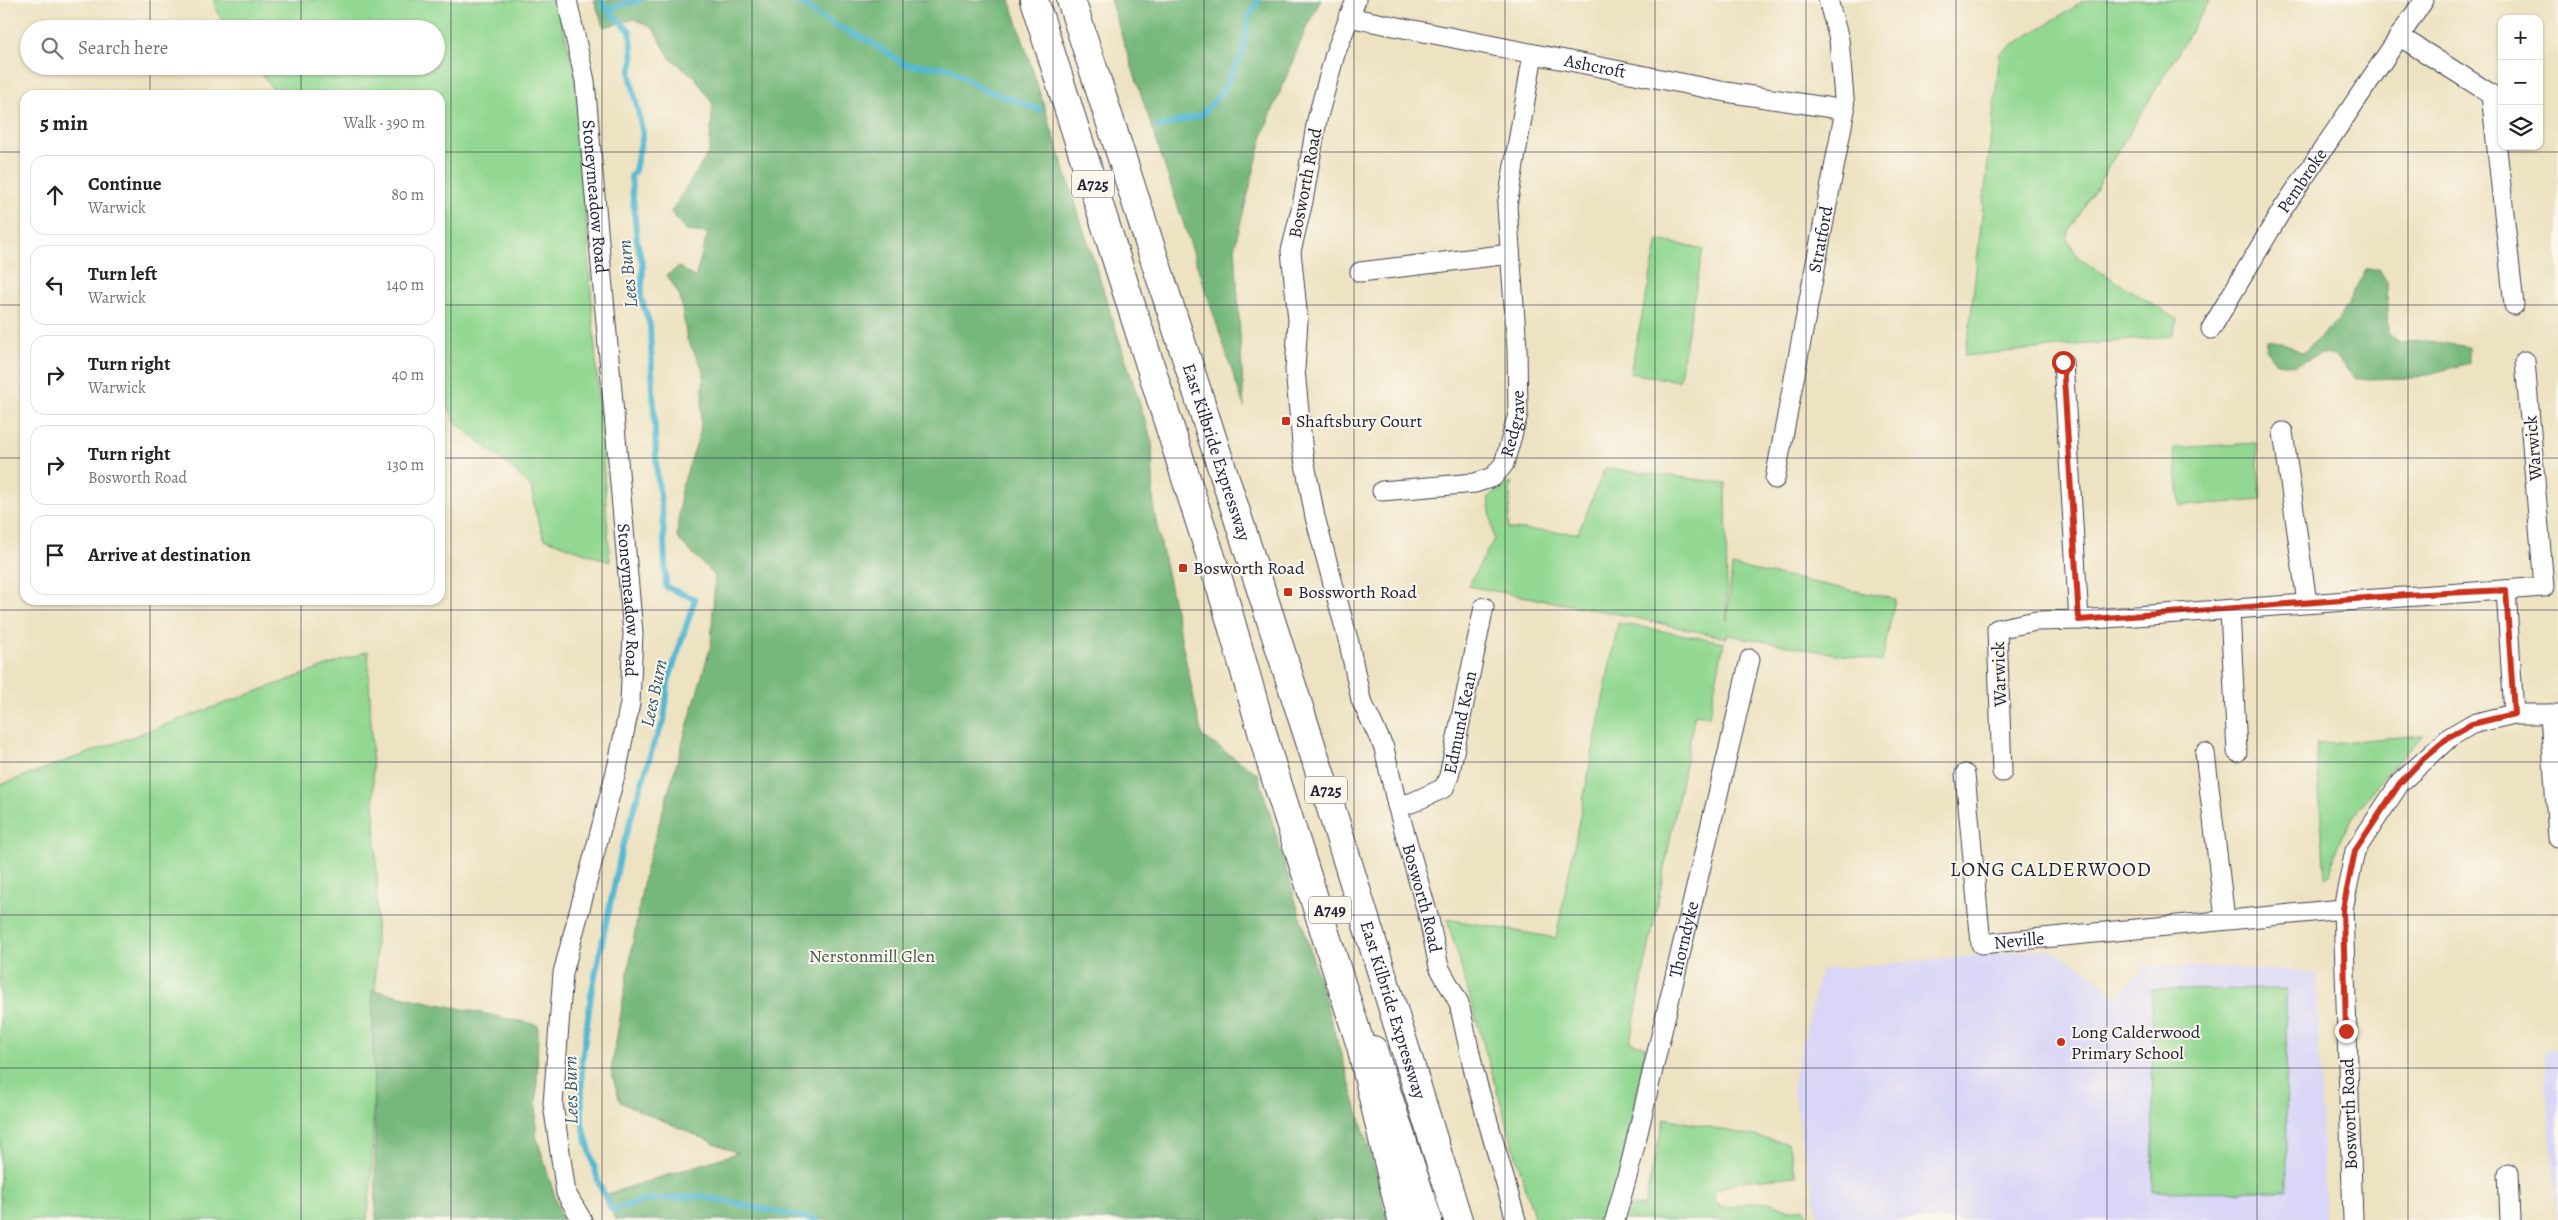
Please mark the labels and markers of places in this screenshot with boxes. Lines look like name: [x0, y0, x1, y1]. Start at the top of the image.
place label: Shaftsbury Court: [1296, 409, 1422, 433]
marker: Shaftsbury Court: [1280, 415, 1292, 427]
place label: Bosworth Road: [1193, 556, 1305, 580]
marker: Bosworth Road: [1177, 562, 1189, 574]
place label: Bossworth Road: [1298, 580, 1417, 604]
marker: Bossworth Road: [1282, 586, 1294, 598]
place label: Long Calderwood Primary School: [2071, 1020, 2201, 1065]
marker: Long Calderwood Primary School: [2055, 1036, 2067, 1048]

